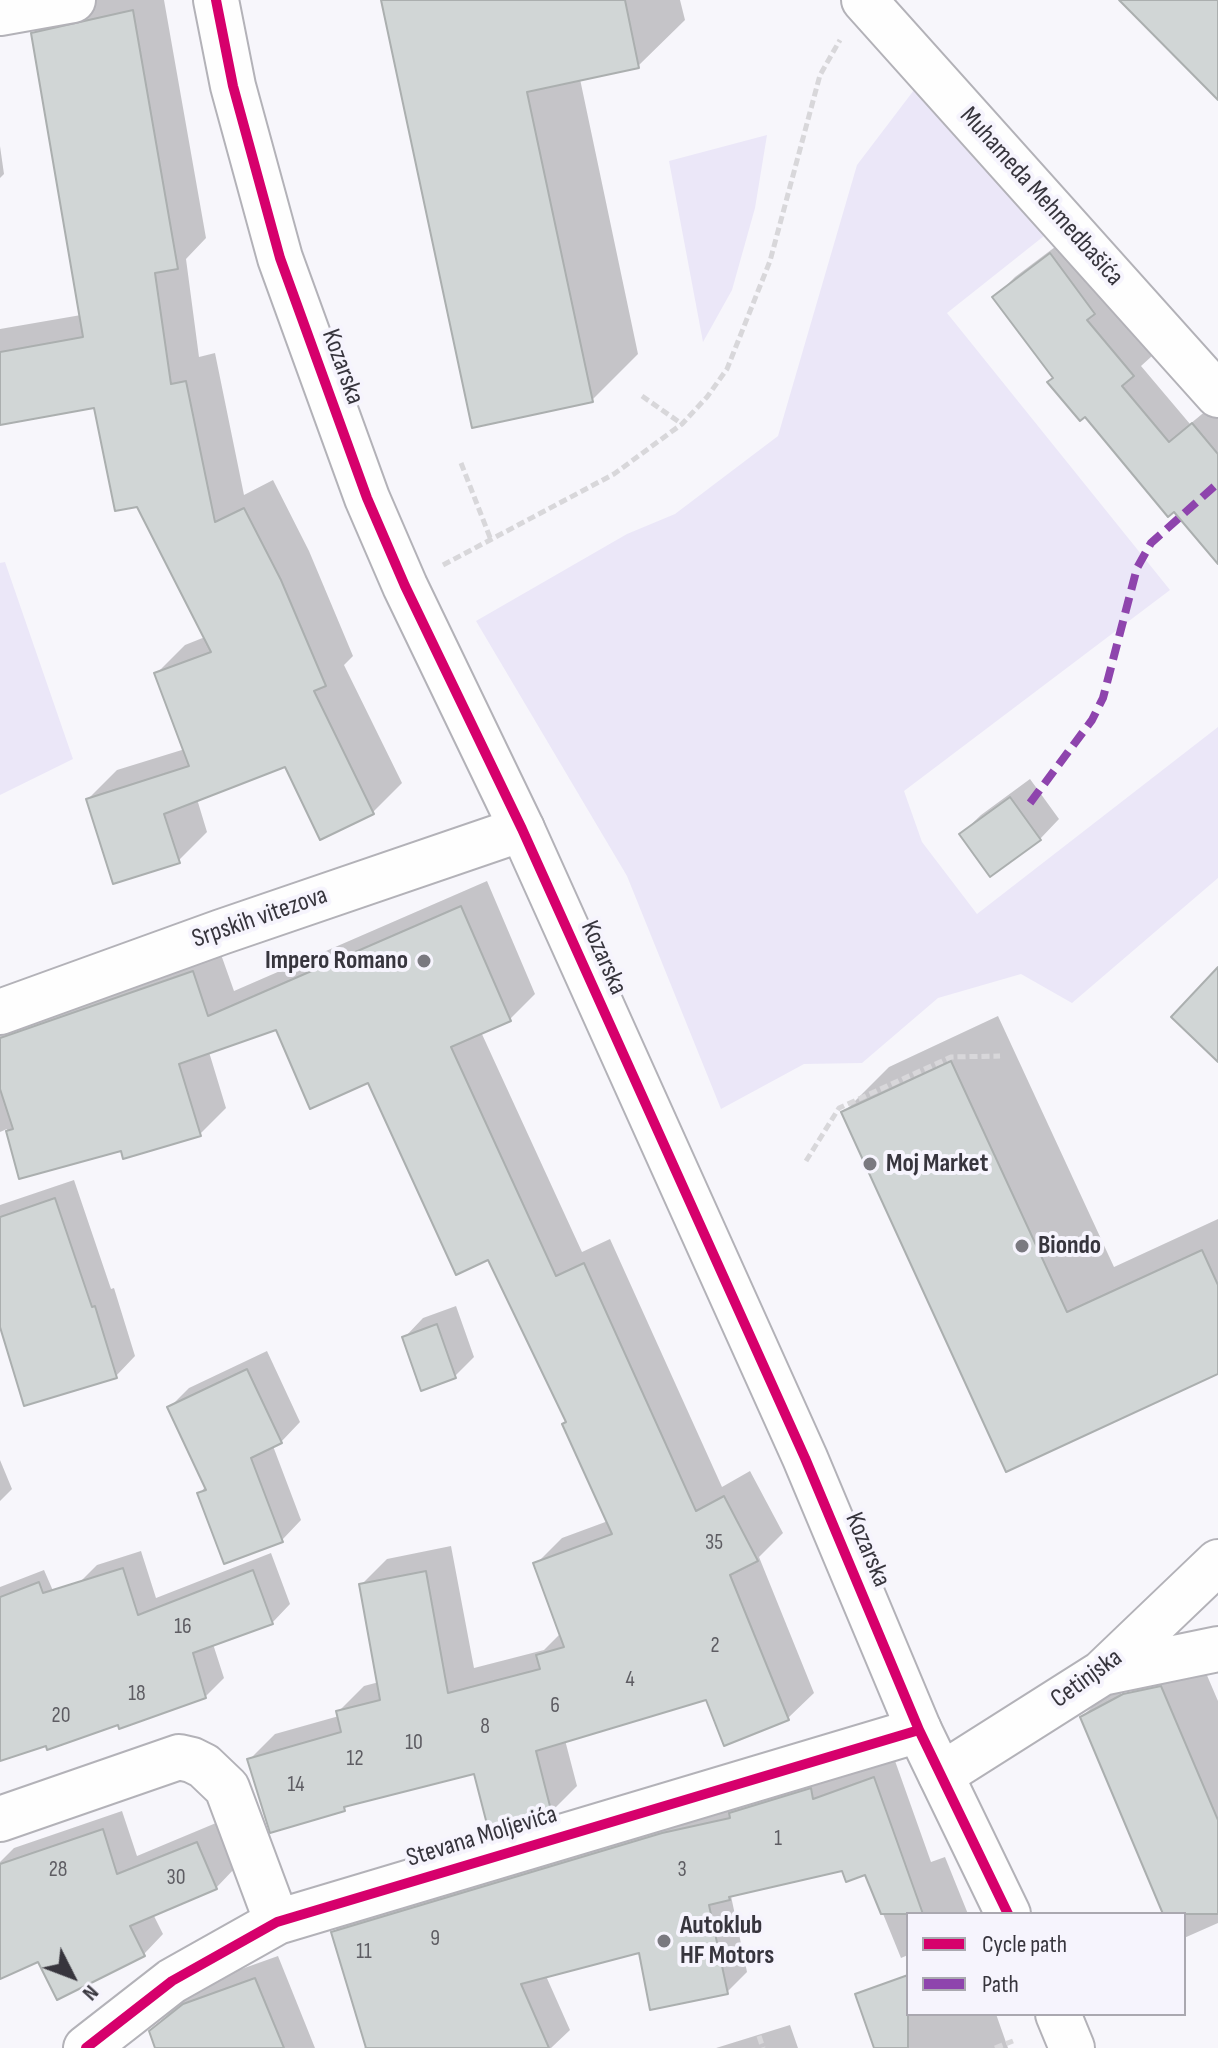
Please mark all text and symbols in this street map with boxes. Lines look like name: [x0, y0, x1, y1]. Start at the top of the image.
street label: Muhameda Mehmedbašića: [953, 101, 1129, 293]
street label: Kozarska: [314, 325, 370, 409]
street label: Srpskih vitezova: [188, 880, 332, 956]
street label: Kozarska: [573, 916, 633, 1000]
place label: Impero Romano: [265, 945, 408, 977]
marker: Impero Romano: [415, 952, 433, 970]
place label: Moj Market: [886, 1148, 988, 1180]
marker: Moj Market: [861, 1155, 879, 1173]
place label: Biondo: [1038, 1230, 1101, 1262]
marker: Biondo: [1013, 1237, 1031, 1255]
street label: Kozarska: [837, 1508, 897, 1592]
house number: 35: [705, 1530, 723, 1556]
house number: 16: [174, 1614, 192, 1640]
house number: 2: [710, 1633, 720, 1659]
street label: Cetinjska: [1045, 1643, 1129, 1715]
house number: 4: [625, 1667, 635, 1693]
house number: 18: [128, 1681, 146, 1707]
house number: 6: [550, 1693, 560, 1719]
house number: 20: [52, 1703, 70, 1729]
house number: 8: [480, 1714, 490, 1740]
house number: 10: [405, 1730, 423, 1756]
house number: 12: [346, 1746, 364, 1772]
house number: 14: [288, 1772, 304, 1798]
street label: Stevana Moljevića: [403, 1799, 561, 1875]
house number: 1: [774, 1826, 782, 1852]
house number: 28: [49, 1857, 67, 1883]
house number: 3: [677, 1857, 687, 1883]
house number: 30: [166, 1865, 186, 1891]
place label: Autoklub HF Motors: [680, 1910, 774, 1972]
legend: [906, 1912, 1186, 2016]
house number: 9: [430, 1926, 440, 1952]
text: Cycle path: [982, 1930, 1067, 1959]
marker: Autoklub HF Motors: [655, 1932, 673, 1950]
north arrow: [32, 1936, 112, 2016]
house number: 11: [356, 1939, 372, 1965]
text: Path: [982, 1970, 1019, 1999]
text: N: [76, 1979, 104, 2006]

